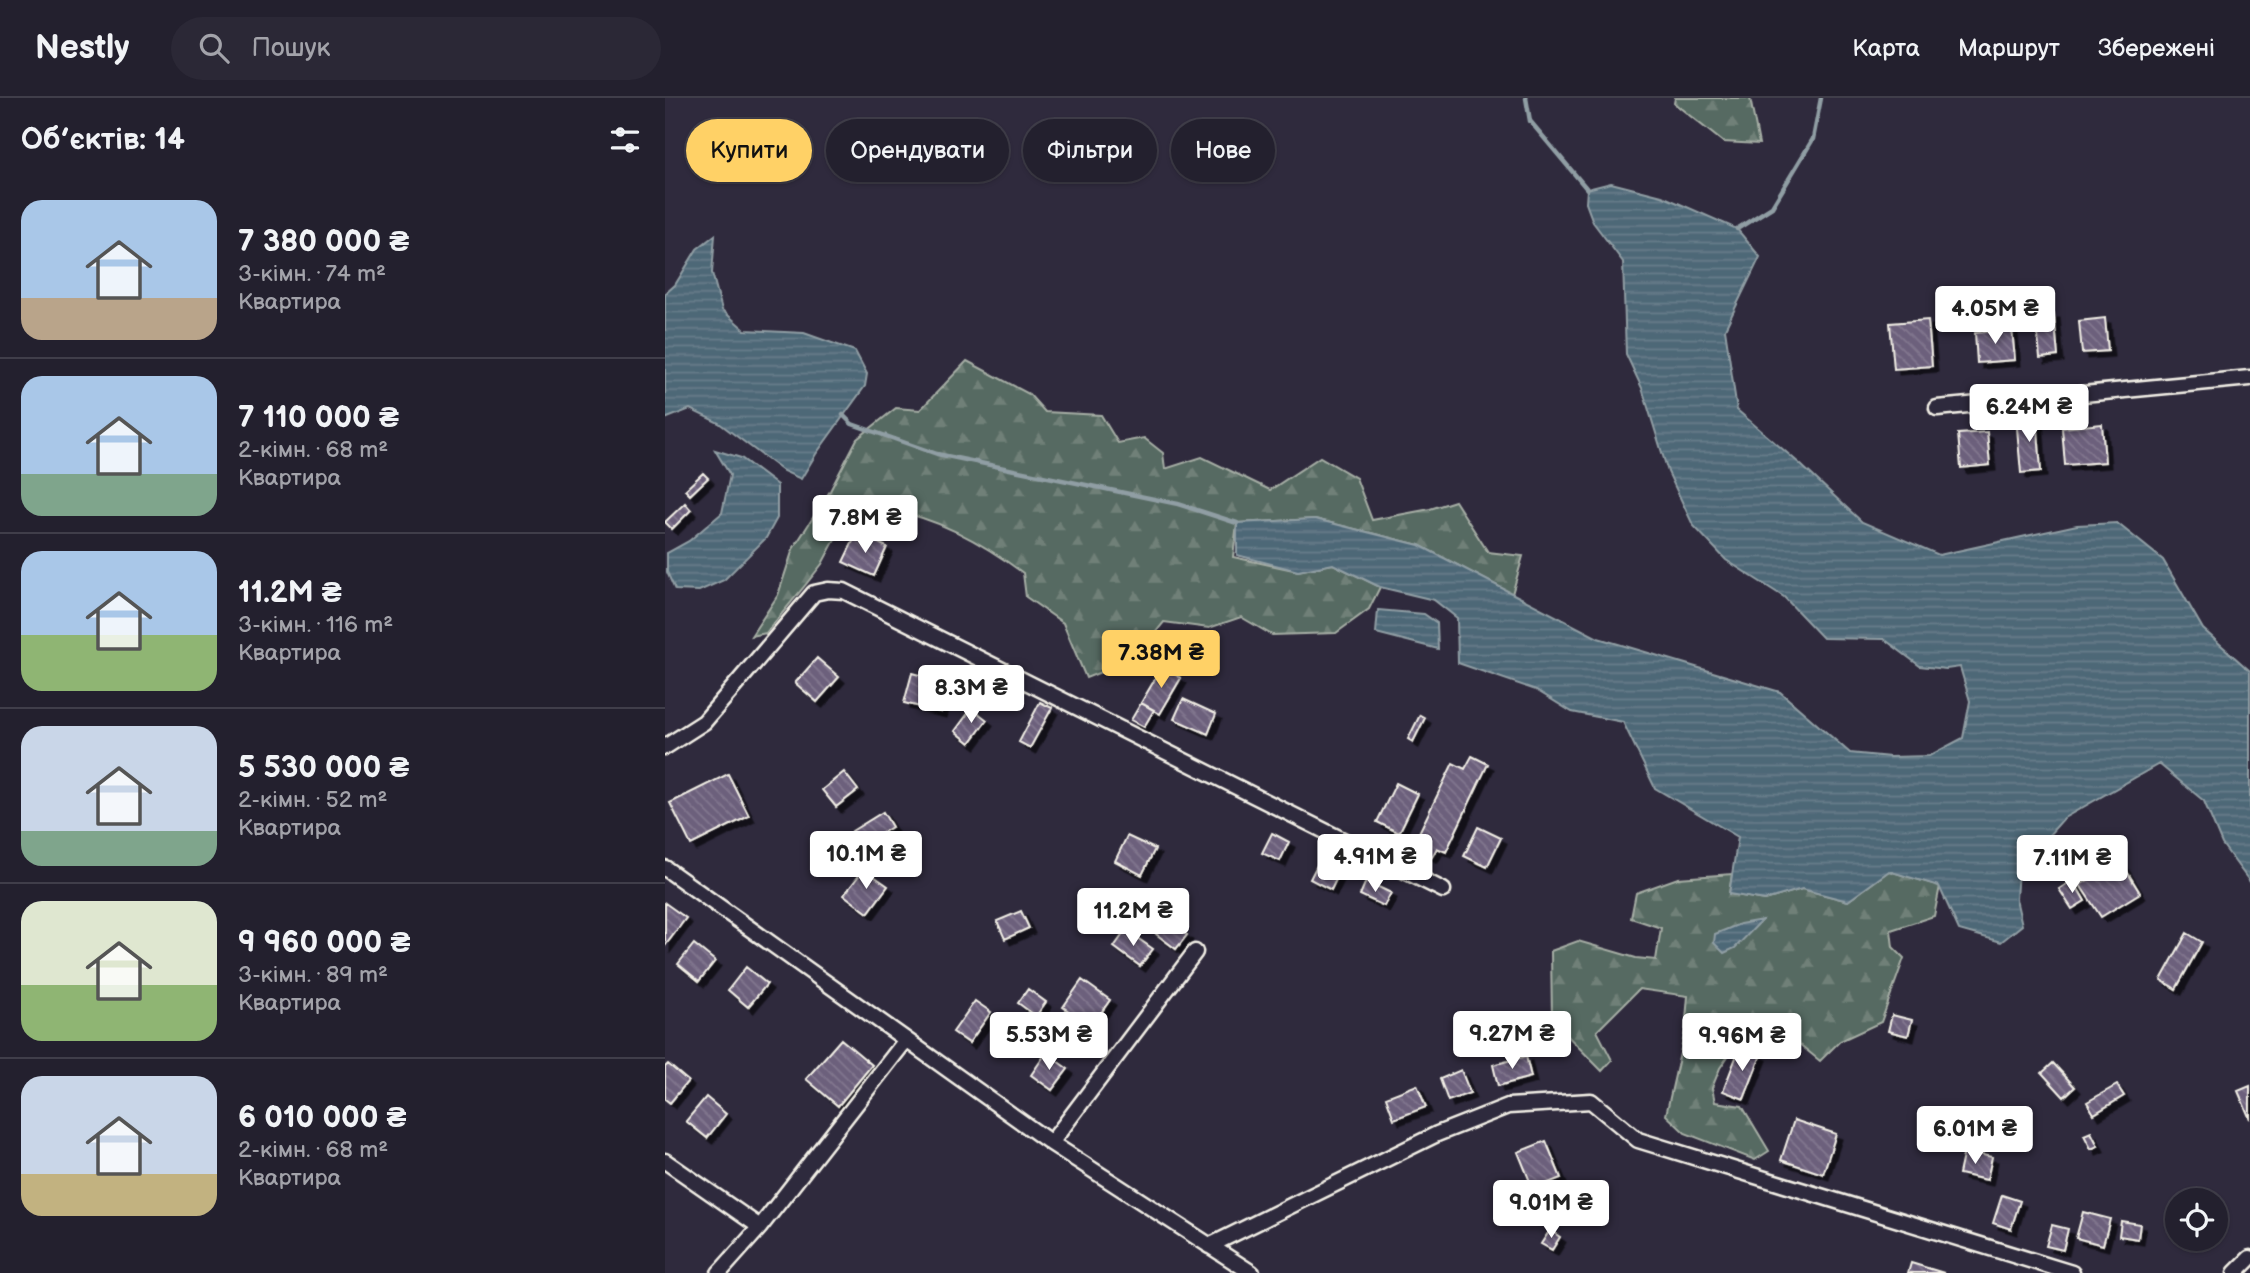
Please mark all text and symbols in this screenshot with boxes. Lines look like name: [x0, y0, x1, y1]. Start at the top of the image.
search box: [171, 17, 661, 80]
text: Nestly: [35, 28, 129, 68]
icon: search: [195, 29, 233, 67]
text: Пошук: [251, 33, 330, 64]
text: Карта: [1852, 34, 1920, 63]
text: Маршрут: [1958, 34, 2060, 63]
text: Збережені: [2098, 34, 2215, 63]
chip: Купити: [686, 119, 812, 182]
chip: Орендувати: [826, 119, 1009, 182]
chip: Фільтри: [1023, 119, 1157, 182]
chip: Нове: [1171, 119, 1275, 182]
icon: filters: [606, 121, 644, 159]
text: Об’єктів: 14: [21, 122, 185, 158]
text: 7 380 000 ₴: [238, 224, 409, 260]
icon: home: [77, 228, 161, 312]
text: 3-кімн. · 74 m²: [238, 260, 386, 288]
pin: 4.05M ₴: [1930, 286, 2060, 346]
text: Квартира: [238, 288, 341, 316]
text: 4.05M ₴: [1951, 295, 2039, 323]
pin: 6.24M ₴: [1964, 384, 2094, 444]
text: 6.24M ₴: [1986, 393, 2072, 421]
text: 7 110 000 ₴: [238, 400, 399, 436]
icon: home: [77, 404, 161, 488]
text: 2-кімн. · 68 m²: [238, 436, 388, 464]
text: Квартира: [238, 464, 341, 492]
pin: 7.8M ₴: [808, 496, 922, 555]
text: 7.8M ₴: [829, 504, 901, 532]
text: 11.2M ₴: [238, 575, 342, 611]
icon: home: [77, 579, 161, 663]
text: 3-кімн. · 116 m²: [238, 611, 393, 639]
pin: 7.38M ₴: [1096, 630, 1226, 690]
text: Квартира: [238, 639, 341, 667]
text: 7.38M ₴: [1118, 639, 1204, 667]
pin: 8.3M ₴: [914, 666, 1028, 725]
text: 8.3M ₴: [934, 674, 1008, 702]
text: 5 530 000 ₴: [238, 750, 409, 786]
icon: home: [77, 754, 161, 838]
text: 2-кімн. · 52 m²: [238, 786, 387, 814]
text: Квартира: [238, 814, 341, 842]
pin: 10.1M ₴: [801, 832, 931, 891]
pin: 4.91M ₴: [1310, 834, 1440, 894]
pin: 7.11M ₴: [2007, 836, 2137, 895]
text: 10.1M ₴: [826, 840, 906, 868]
text: 4.91M ₴: [1333, 843, 1417, 871]
text: 7.11M ₴: [2033, 844, 2111, 872]
pin: 11.2M ₴: [1068, 888, 1198, 948]
text: 11.2M ₴: [1093, 897, 1173, 925]
text: 9 960 000 ₴: [238, 925, 410, 961]
icon: home: [77, 929, 161, 1013]
text: 3-кімн. · 89 m²: [238, 961, 388, 989]
text: Квартира: [238, 989, 341, 1017]
pin: 5.53M ₴: [984, 1012, 1114, 1072]
pin: 9.27M ₴: [1447, 1012, 1577, 1071]
pin: 9.96M ₴: [1677, 1014, 1807, 1073]
text: 9.27M ₴: [1469, 1020, 1555, 1048]
text: 5.53M ₴: [1006, 1021, 1092, 1049]
text: 9.96M ₴: [1698, 1022, 1786, 1050]
text: 6 010 000 ₴: [238, 1100, 407, 1136]
icon: home: [77, 1104, 161, 1188]
pin: 6.01M ₴: [1910, 1107, 2040, 1166]
text: 6.01M ₴: [1933, 1115, 2017, 1143]
text: 2-кімн. · 68 m²: [238, 1136, 388, 1164]
text: Квартира: [238, 1164, 341, 1192]
pin: 9.01M ₴: [1486, 1180, 1616, 1240]
map controls: [2165, 1188, 2228, 1251]
button: locate: [2165, 1188, 2228, 1251]
text: 9.01M ₴: [1509, 1189, 1593, 1217]

